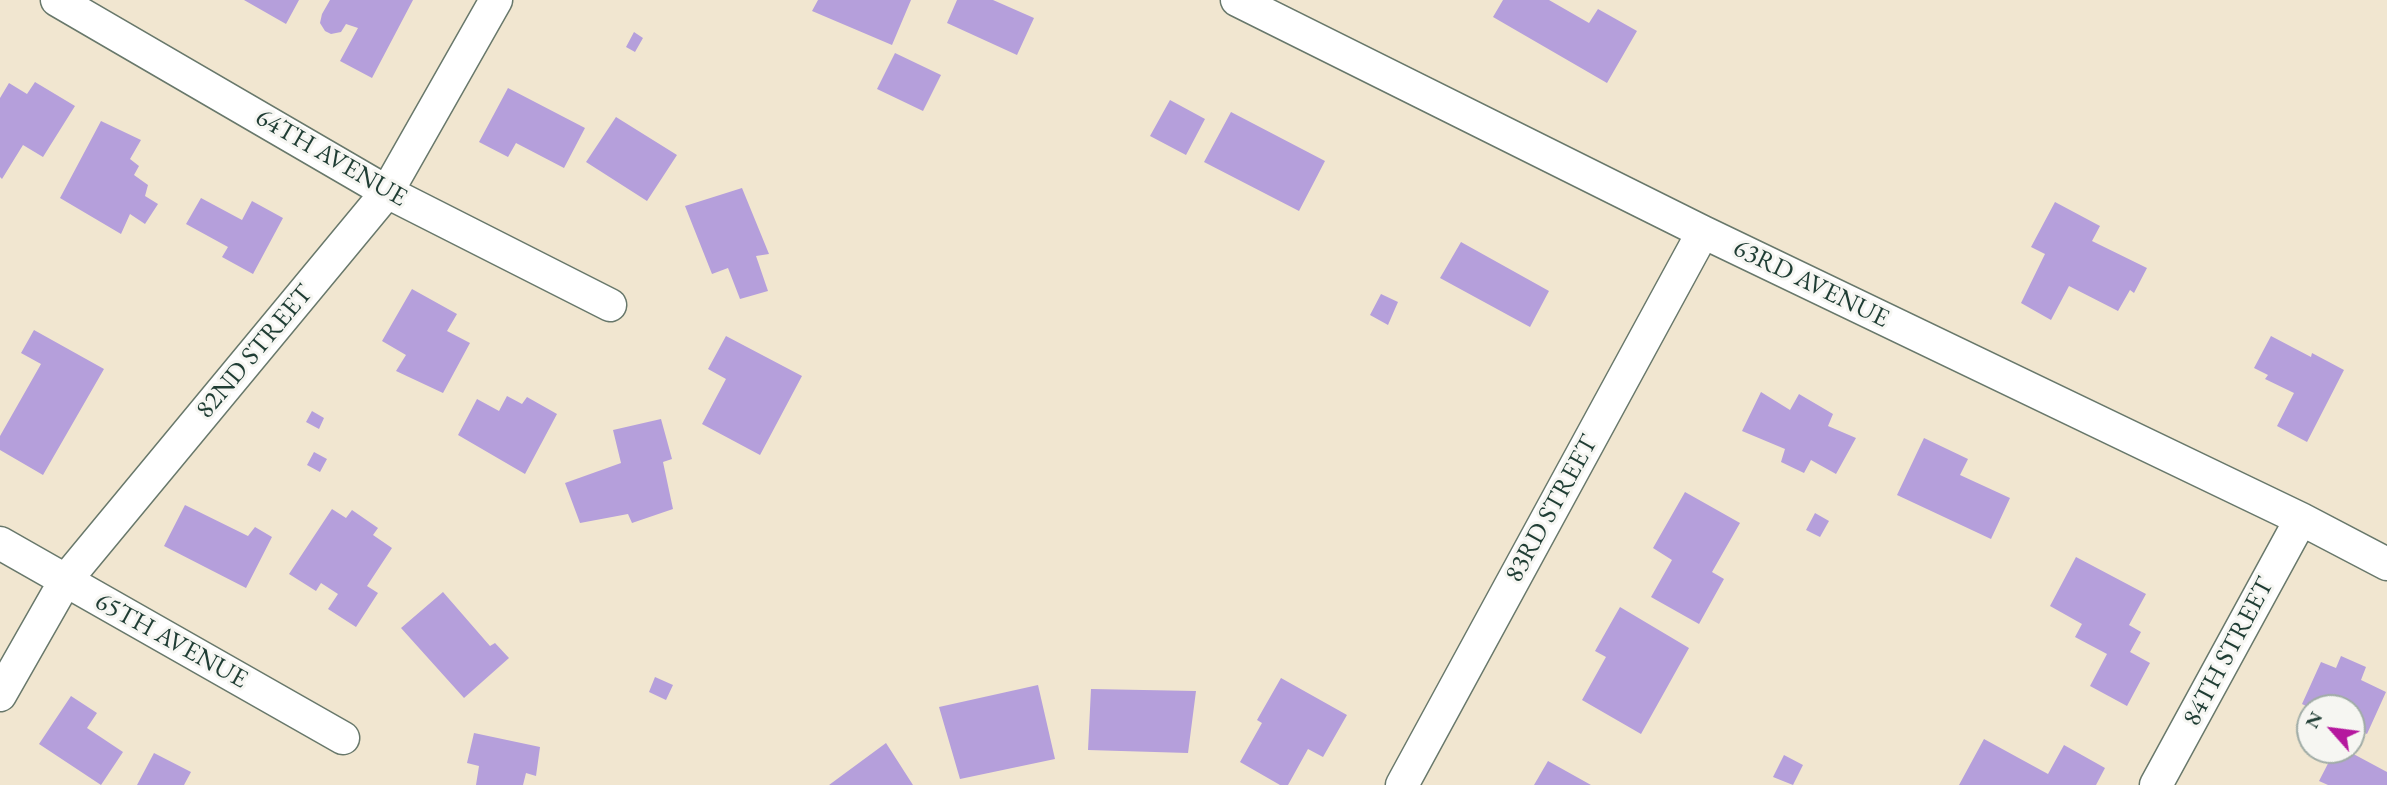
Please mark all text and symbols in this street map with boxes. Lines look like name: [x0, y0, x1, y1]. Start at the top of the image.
street label: 64TH AVENUE: [250, 102, 412, 214]
street label: 63RD AVENUE: [1728, 233, 1894, 335]
street label: 82ND STREET: [190, 279, 320, 425]
street label: 83RD STREET: [1499, 430, 1605, 588]
street label: 84TH STREET: [2177, 573, 2281, 731]
street label: 65TH AVENUE: [89, 586, 253, 696]
north arrow: [2296, 694, 2366, 764]
text: N: [2299, 707, 2328, 733]

